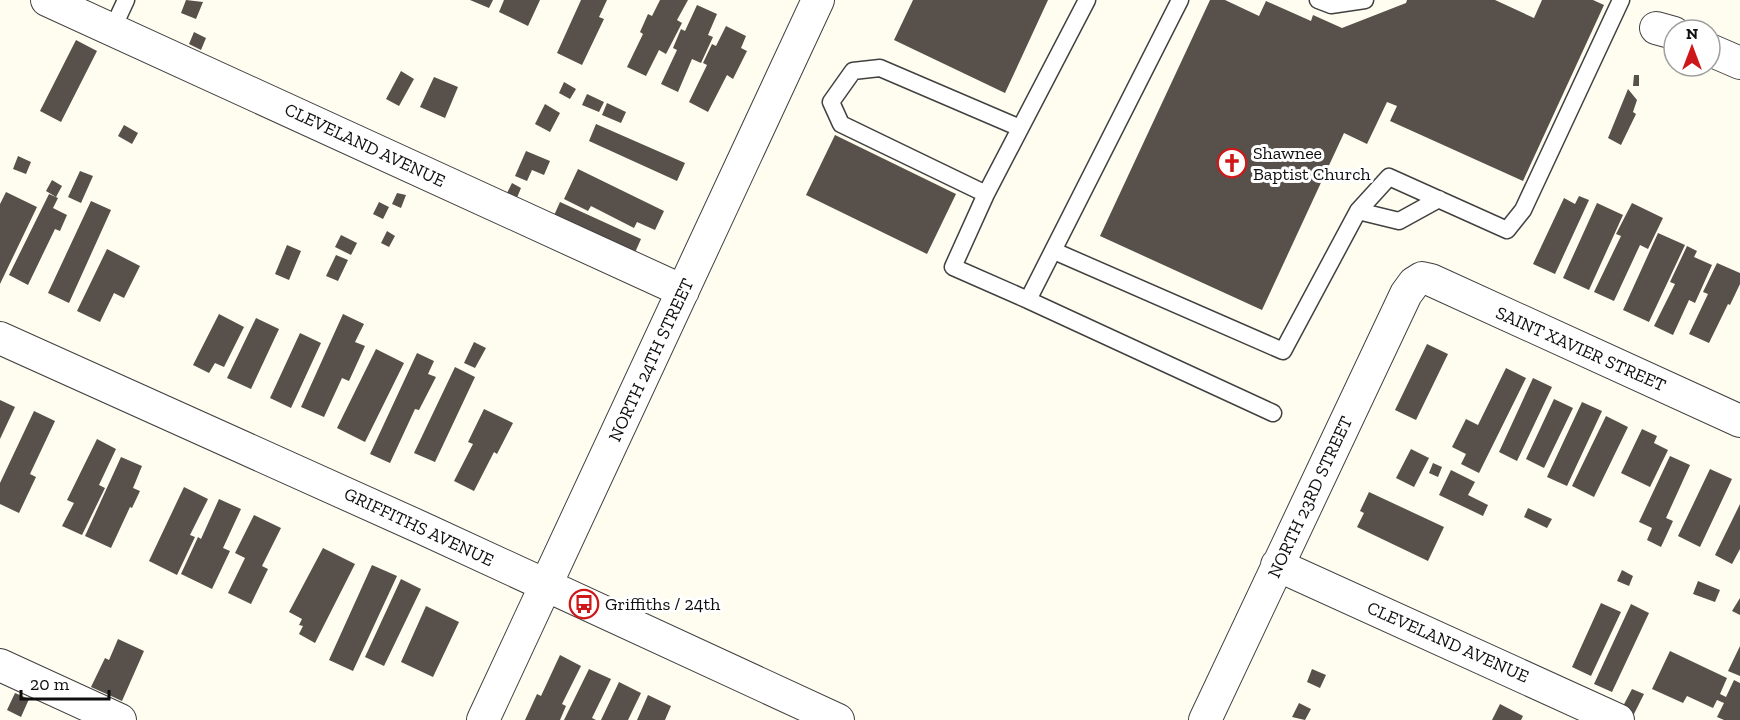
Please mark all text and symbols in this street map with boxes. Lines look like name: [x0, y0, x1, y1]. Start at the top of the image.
north arrow: [1662, 18, 1722, 78]
text: N: [1686, 24, 1698, 43]
street label: CLEVELAND AVENUE: [281, 98, 449, 192]
place label: Shawnee Baptist Church: [1253, 142, 1371, 185]
church icon: Shawnee Baptist Church: [1216, 147, 1248, 179]
street label: NORTH 24TH STREET: [604, 275, 698, 445]
street label: SAINT XAVIER STREET: [1493, 302, 1669, 396]
street label: NORTH 23RD STREET: [1263, 413, 1357, 581]
street label: GRIFFITHS AVENUE: [341, 483, 497, 571]
bus stop icon: Griffiths / 24th: [568, 588, 600, 620]
place label: Griffiths / 24th: [605, 593, 720, 615]
street label: CLEVELAND AVENUE: [1364, 596, 1532, 688]
scale bar: [21, 663, 110, 701]
text: 20 m: [30, 673, 70, 695]

